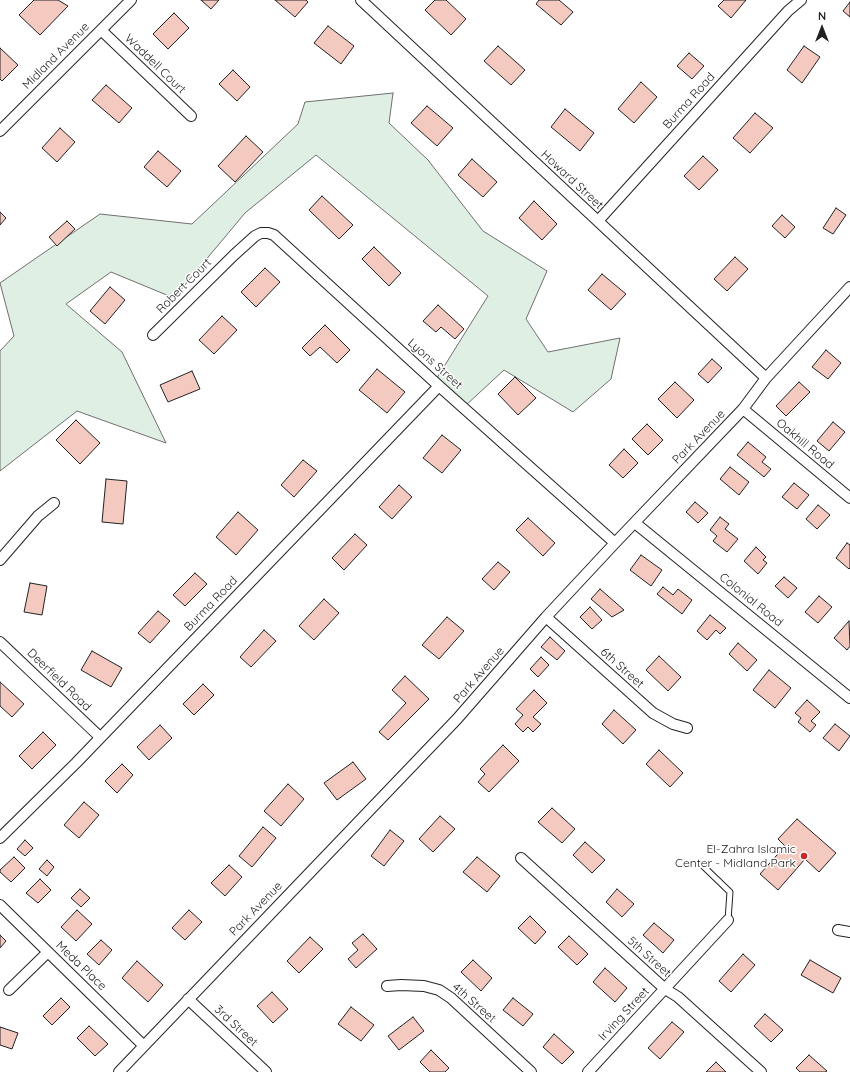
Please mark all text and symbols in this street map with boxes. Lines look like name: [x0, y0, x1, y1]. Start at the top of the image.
north arrow: [802, 8, 842, 48]
text: N: [818, 9, 826, 23]
street label: Midland Avenue: [20, 20, 92, 92]
street label: Waddell Court: [121, 31, 189, 97]
street label: Burma Road: [660, 70, 718, 132]
street label: Howard Street: [538, 147, 606, 213]
street label: Robert Court: [154, 256, 214, 316]
street label: Lyons Street: [405, 336, 465, 392]
street label: Park Avenue: [670, 407, 728, 467]
street label: Oakhill Road: [773, 416, 837, 472]
street label: Colonial Road: [716, 570, 786, 630]
street label: Burma Road: [181, 574, 241, 634]
street label: Park Avenue: [451, 644, 507, 706]
street label: 6th Street: [597, 645, 647, 691]
street label: Deerfield Road: [24, 646, 94, 714]
place label: El-Zahra Islamic Center - Midland Park: [675, 842, 796, 870]
marker: El-Zahra Islamic Center - Midland Park: [799, 851, 809, 861]
street label: Park Avenue: [227, 879, 285, 939]
street label: 5th Street: [624, 934, 674, 980]
street label: Meda Place: [53, 938, 109, 994]
street label: 4th Street: [449, 980, 499, 1026]
street label: Irving Street: [596, 984, 652, 1044]
street label: 3rd Street: [211, 1002, 261, 1050]

